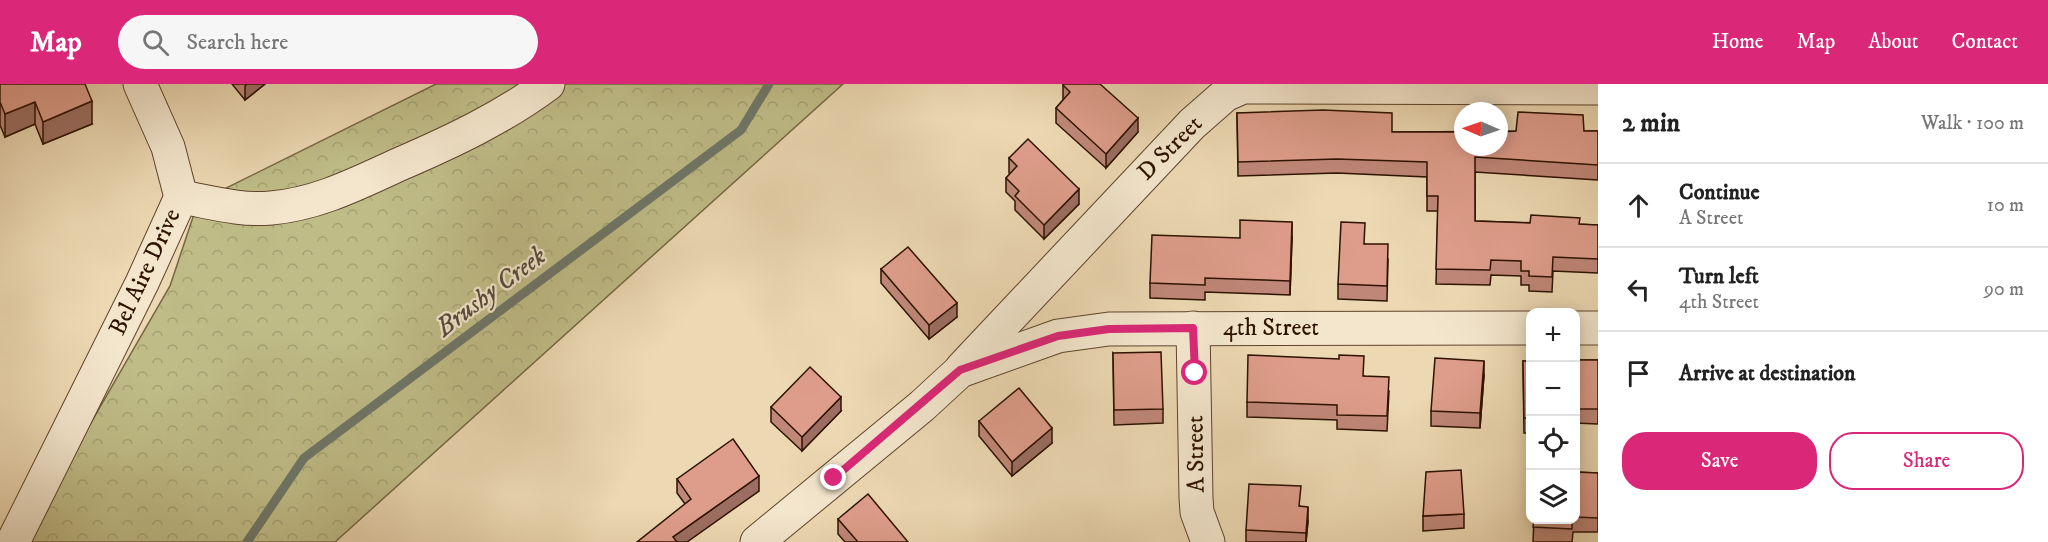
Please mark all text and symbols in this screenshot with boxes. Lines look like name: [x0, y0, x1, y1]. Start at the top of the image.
search box: [118, 15, 538, 69]
text: Map: [30, 25, 82, 60]
icon: search: [139, 26, 172, 59]
text: Search here: [187, 29, 288, 56]
text: Home: [1712, 29, 1764, 55]
text: Map: [1797, 29, 1835, 55]
text: About: [1868, 29, 1919, 55]
text: Contact: [1952, 29, 2018, 55]
north arrow: [1454, 102, 1508, 156]
text: 2 min: [1622, 107, 1680, 140]
street label: D Street: [1131, 109, 1209, 187]
text: Walk · 100 m: [1921, 111, 2024, 136]
text: Continue: [1679, 179, 1760, 206]
icon: ahead: [1622, 189, 1655, 222]
text: 10 m: [1987, 193, 2024, 218]
street label: Bel Aire Drive: [103, 204, 187, 340]
text: A Street: [1679, 206, 1743, 231]
water label: Brushy Creek: [428, 240, 553, 345]
text: Turn left: [1679, 263, 1759, 290]
icon: left: [1622, 273, 1655, 306]
text: 90 m: [1984, 277, 2024, 302]
text: 4th Street: [1679, 290, 1759, 315]
map controls: [1526, 308, 1580, 524]
button: +: [1526, 308, 1580, 362]
street label: 4th Street: [1223, 313, 1319, 343]
icon: arrive: [1622, 357, 1655, 390]
route start: [1181, 359, 1207, 385]
text: Arrive at destination: [1679, 360, 1856, 387]
button: −: [1526, 362, 1580, 416]
street label: A Street: [1180, 415, 1212, 493]
button: locate: [1526, 416, 1580, 470]
button: Save: [1622, 432, 1817, 490]
button: Share: [1829, 432, 2024, 490]
route end: [820, 464, 846, 490]
button: layers: [1526, 470, 1580, 524]

